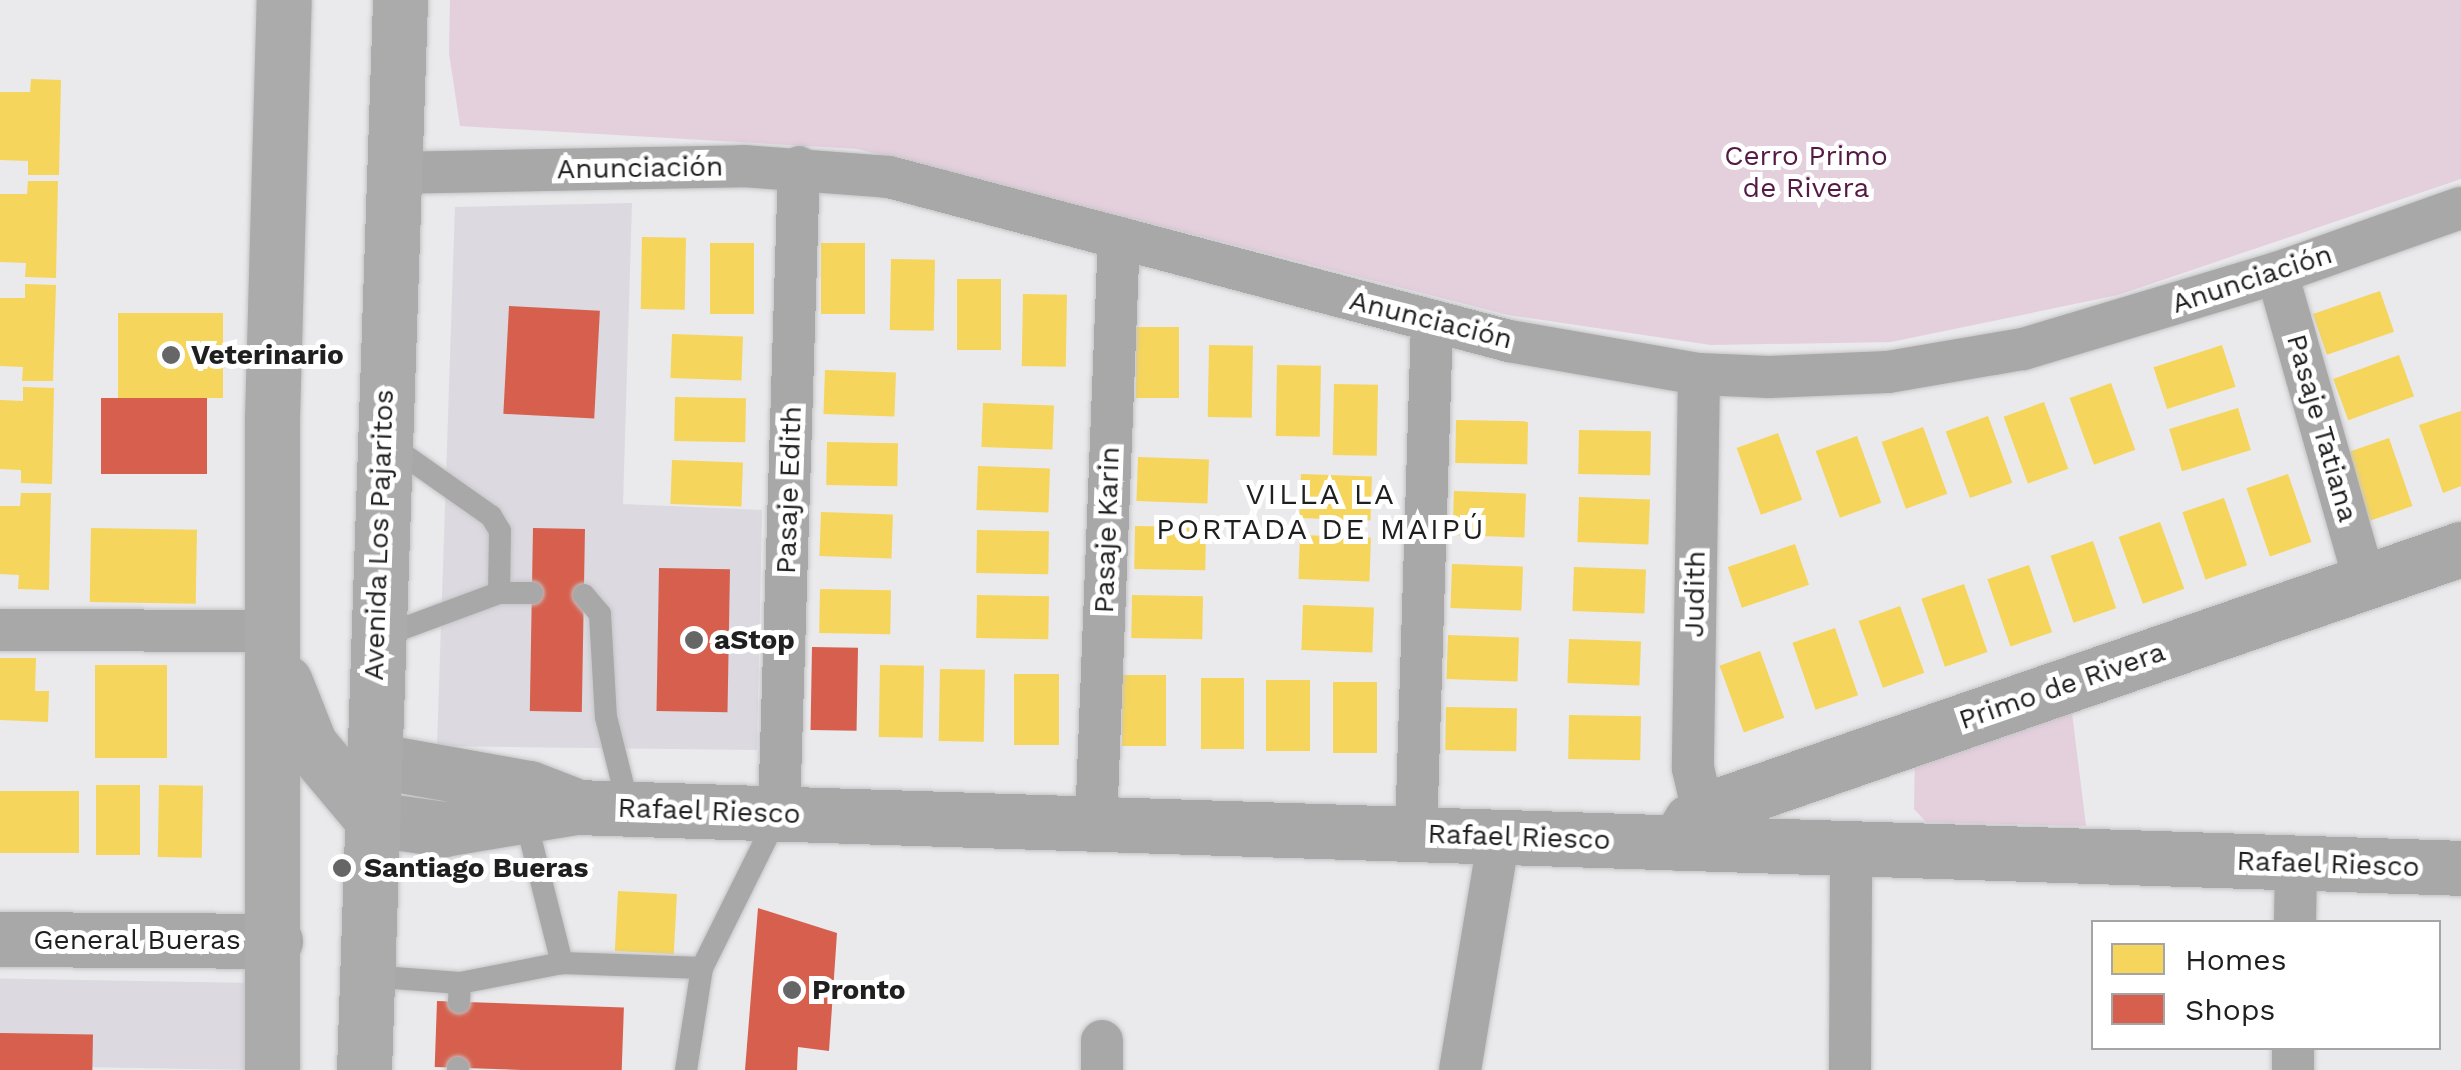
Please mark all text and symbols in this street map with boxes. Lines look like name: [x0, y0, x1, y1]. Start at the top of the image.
park label: Cerro Primo de Rivera: [1724, 139, 1888, 205]
street label: Anunciación: [556, 150, 724, 186]
street label: Anunciación: [2168, 237, 2336, 321]
street label: Anunciación: [1346, 284, 1516, 356]
street label: Pasaje Tatiana: [2279, 330, 2365, 526]
place label: Veterinario: [191, 338, 344, 372]
marker: Veterinario: [160, 344, 182, 366]
street label: Avenida Los Pajaritos: [357, 389, 401, 681]
street label: Pasaje Edith: [769, 405, 809, 575]
street label: Pasaje Karin: [1087, 446, 1127, 614]
district label: VILLA LA PORTADA DE MAIPÚ: [1155, 476, 1487, 546]
street label: Judith: [1677, 550, 1713, 638]
place label: aStop: [714, 623, 795, 657]
marker: aStop: [683, 629, 705, 651]
street label: Primo de Rivera: [1955, 635, 2169, 737]
street label: Rafael Riesco: [617, 791, 801, 831]
street label: Rafael Riesco: [1427, 817, 1611, 857]
street label: Rafael Riesco: [2236, 844, 2420, 884]
place label: Santiago Bueras: [364, 851, 588, 885]
marker: Santiago Bueras: [329, 855, 355, 881]
legend: [2091, 920, 2441, 1050]
street label: General Bueras: [33, 923, 241, 957]
text: Homes: [2185, 942, 2287, 977]
place label: Pronto: [812, 973, 906, 1007]
marker: Pronto: [781, 979, 803, 1001]
text: Shops: [2185, 992, 2275, 1027]

